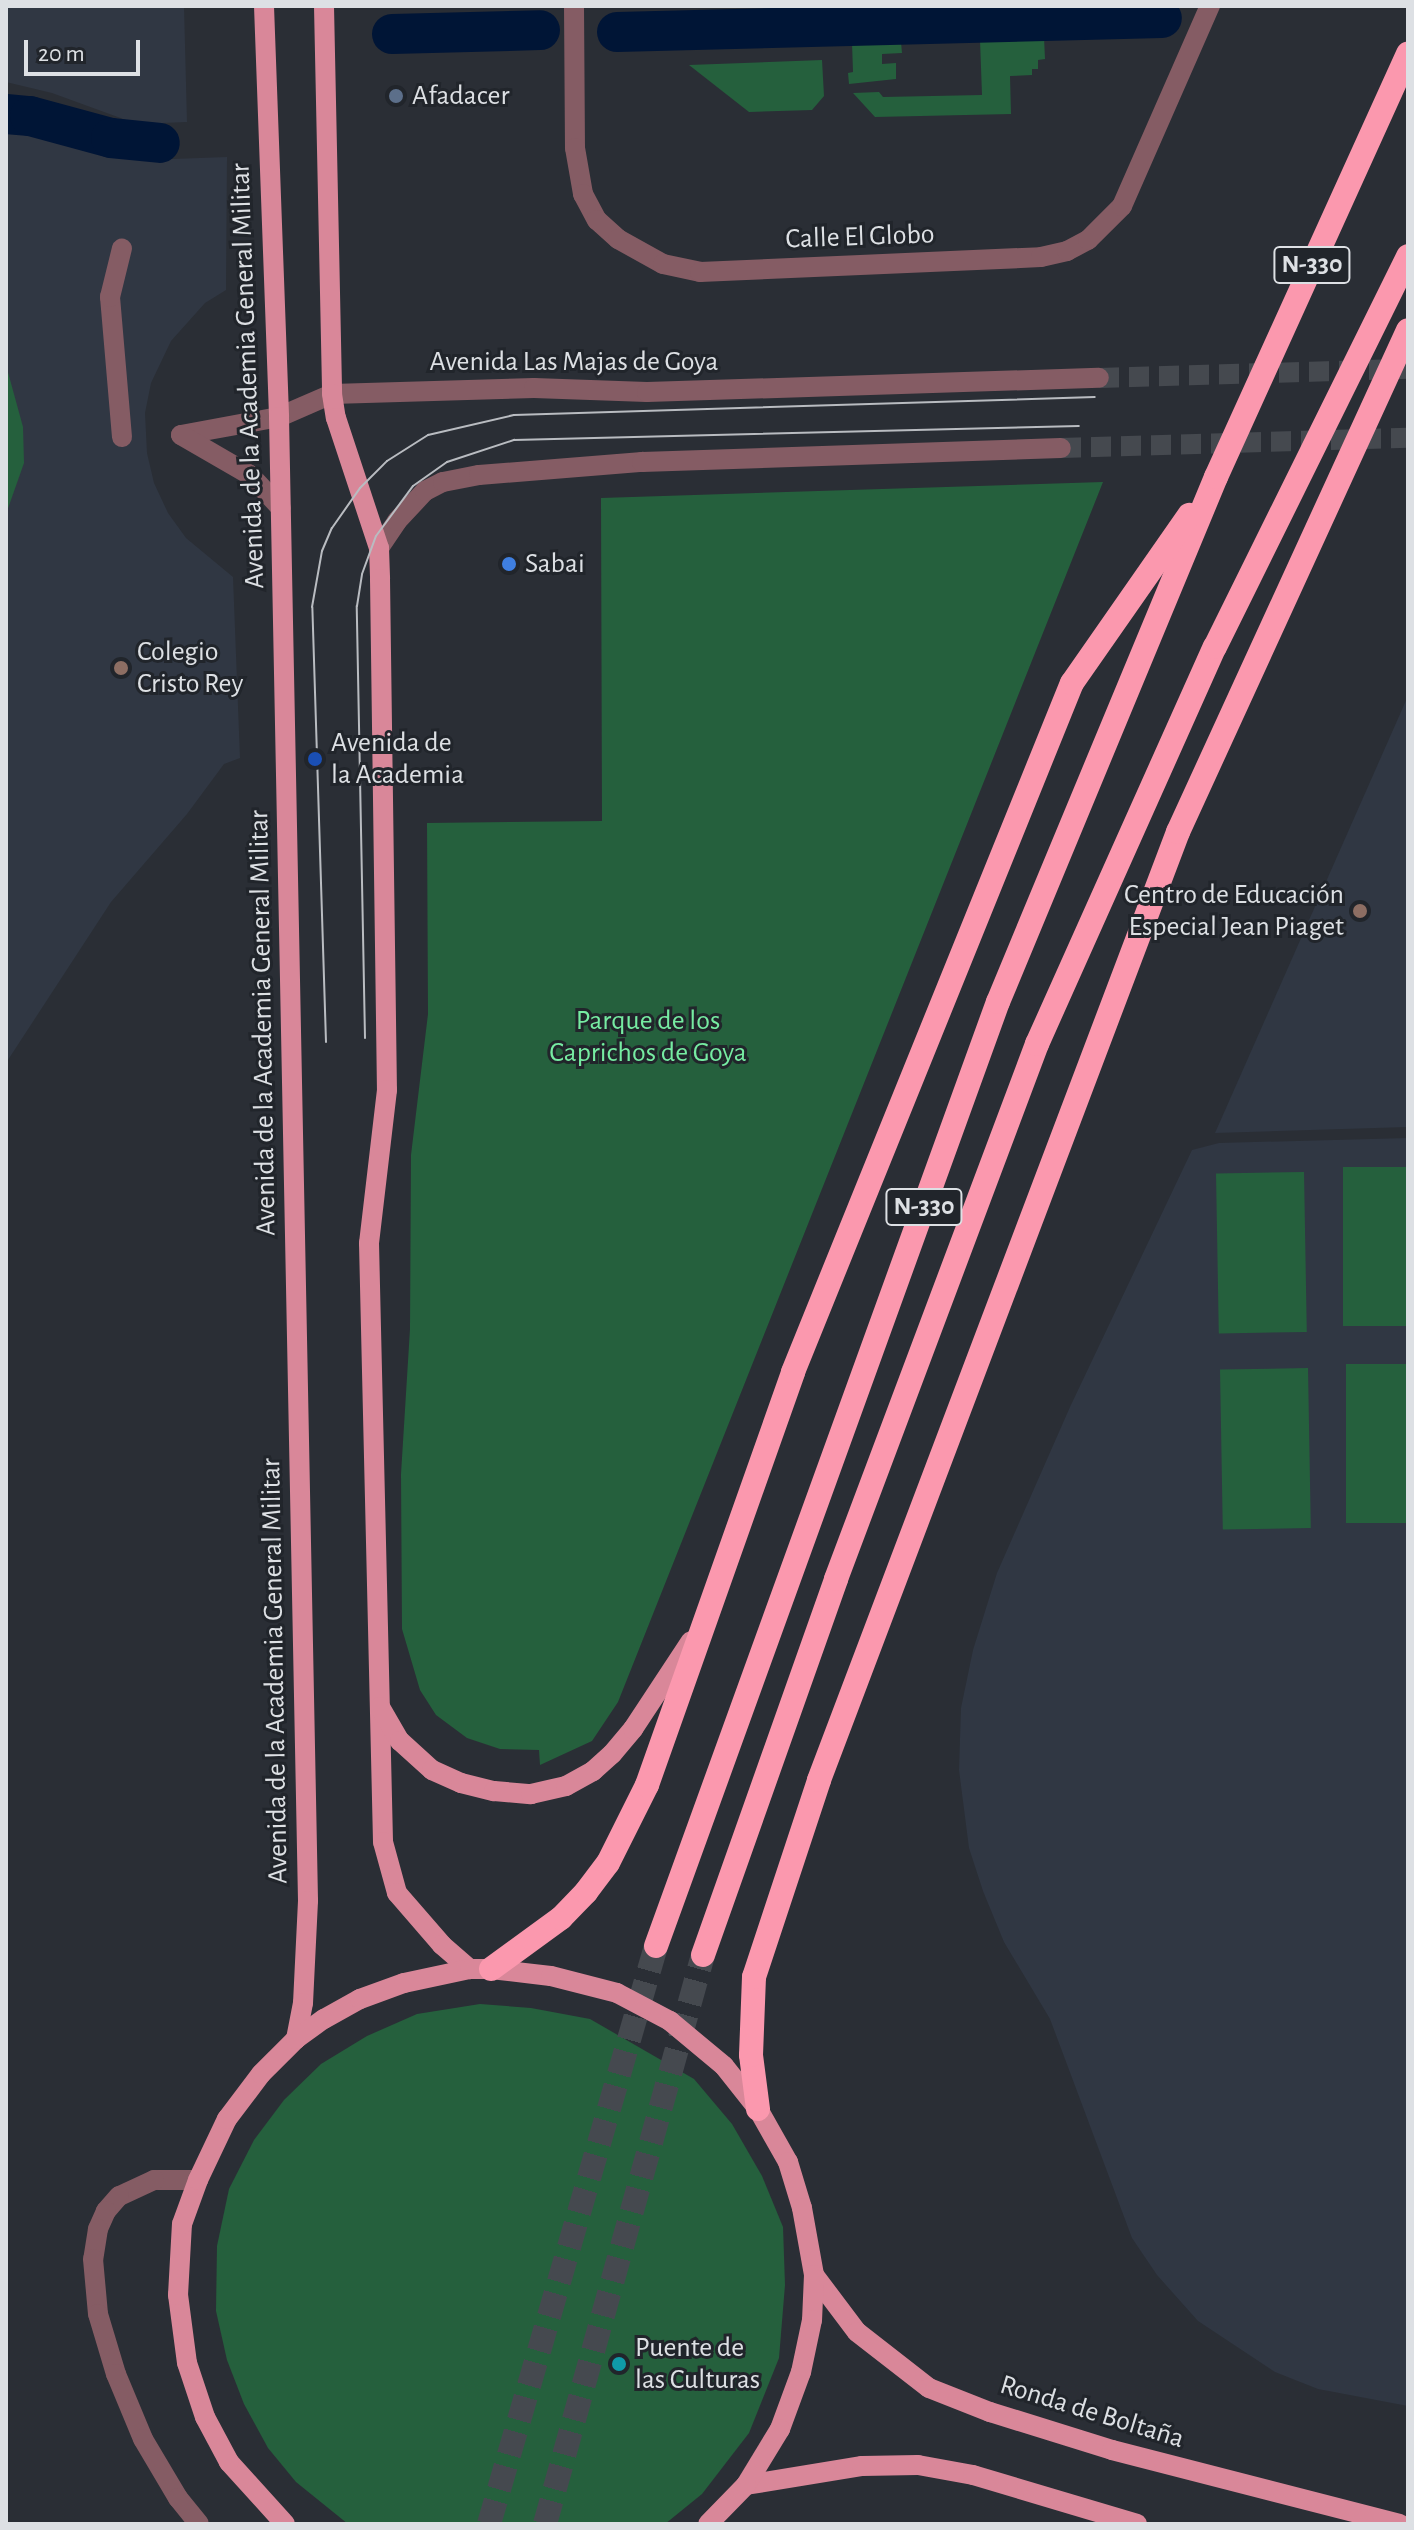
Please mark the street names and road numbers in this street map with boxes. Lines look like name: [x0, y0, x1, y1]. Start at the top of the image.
street label: Avenida de la Academia General Militar: [224, 163, 272, 589]
street label: Calle El Globo: [785, 218, 935, 256]
road number: N-330: [1272, 243, 1352, 287]
street label: Avenida Las Majas de Goya: [429, 345, 719, 379]
street label: Avenida de la Academia General Militar: [242, 810, 284, 1236]
road number: N-330: [884, 1185, 964, 1229]
street label: Avenida de la Academia General Militar: [254, 1458, 296, 1884]
street label: Ronda de Boltaña: [996, 2368, 1188, 2456]

